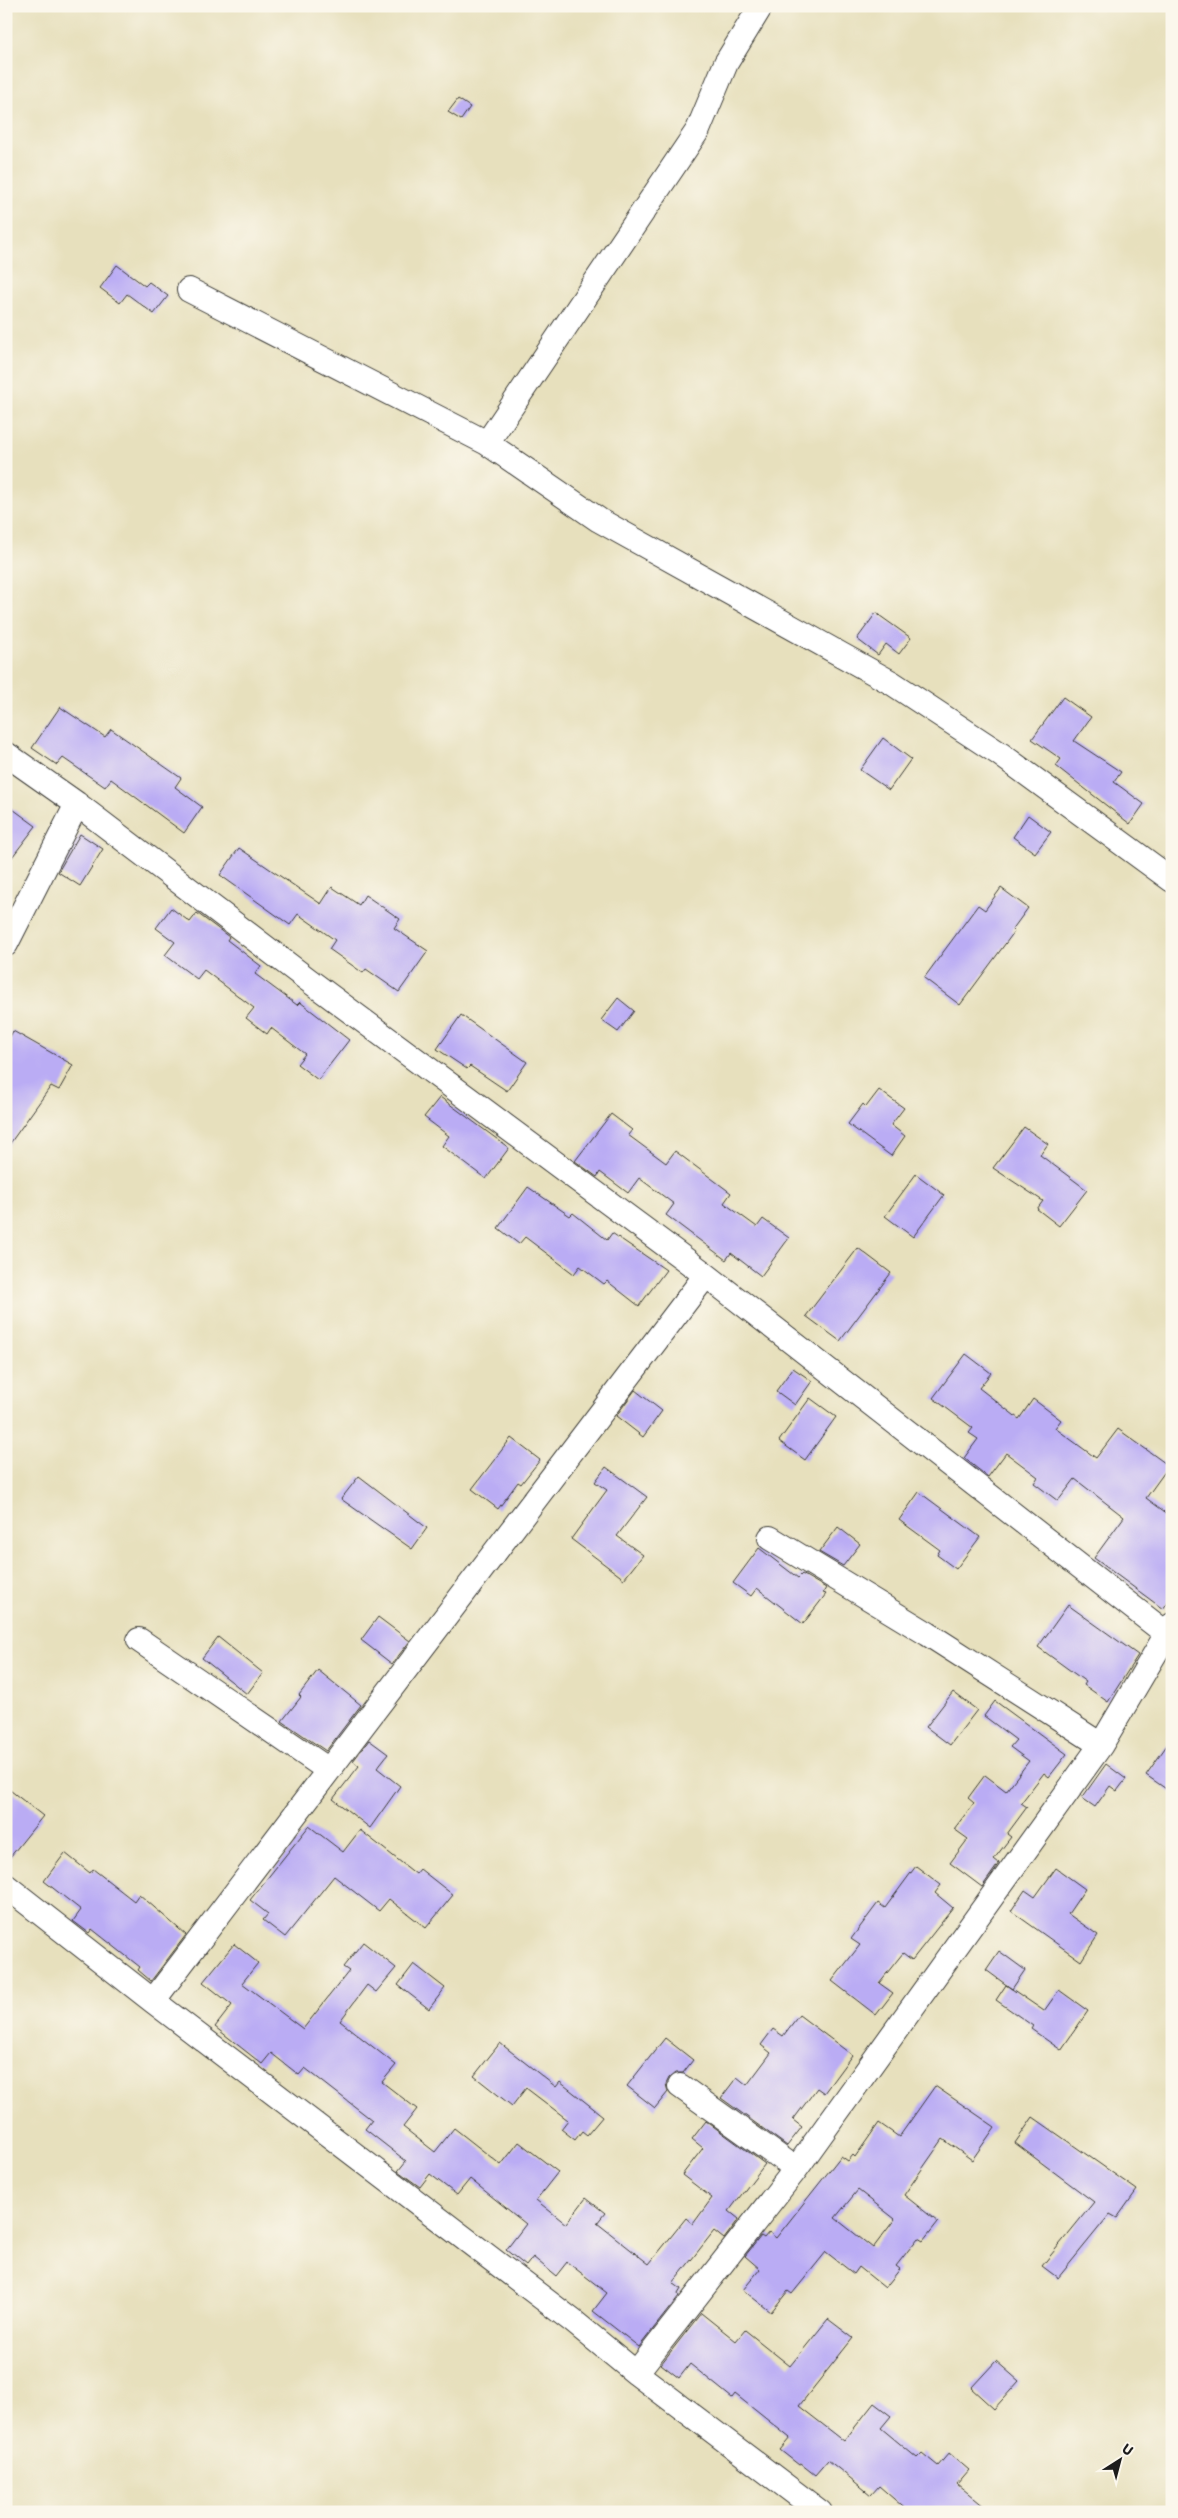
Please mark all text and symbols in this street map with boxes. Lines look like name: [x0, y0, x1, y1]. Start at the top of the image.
north arrow: [1096, 2436, 1146, 2486]
text: U: [1118, 2439, 1137, 2460]

